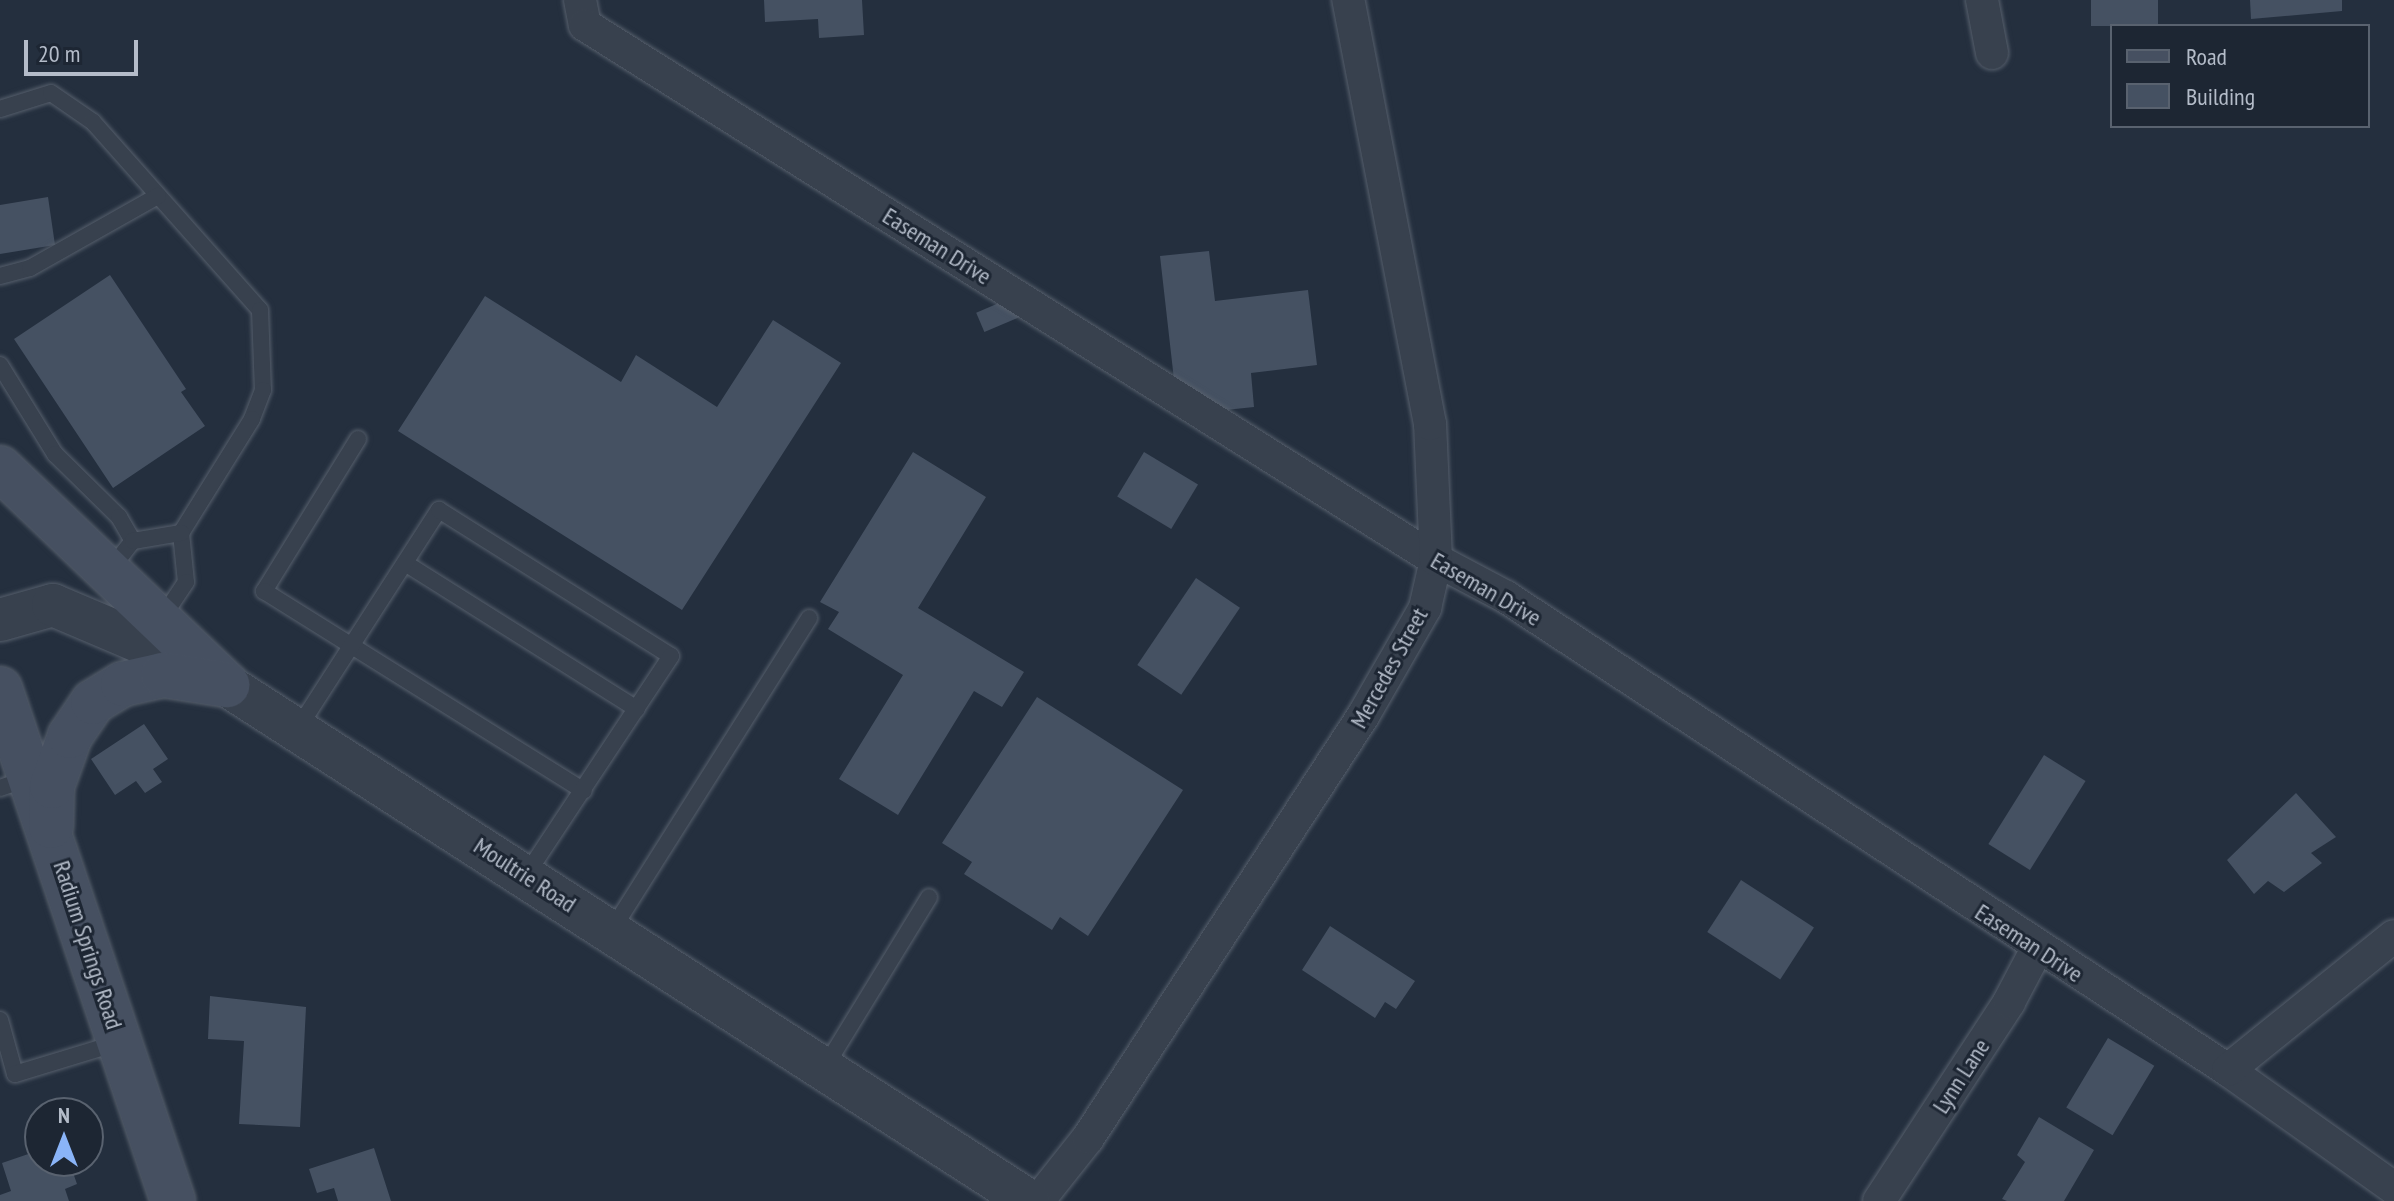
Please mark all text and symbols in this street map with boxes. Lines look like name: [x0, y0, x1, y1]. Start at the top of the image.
scale bar: [28, 24, 142, 74]
legend: [2110, 24, 2370, 128]
text: 20 m: [38, 38, 80, 69]
text: Road: [2186, 41, 2227, 72]
text: Building: [2186, 81, 2255, 112]
street label: Easeman Drive: [877, 201, 997, 291]
street label: Easeman Drive: [1426, 546, 1546, 632]
street label: Mercedes Street: [1344, 603, 1434, 733]
street label: Moultrie Road: [469, 831, 581, 919]
street label: Radium Springs Road: [47, 857, 129, 1033]
street label: Easeman Drive: [1970, 898, 2088, 988]
street label: Lynn Lane: [1926, 1033, 1996, 1119]
north arrow: [24, 1097, 104, 1177]
text: N: [58, 1101, 70, 1129]

